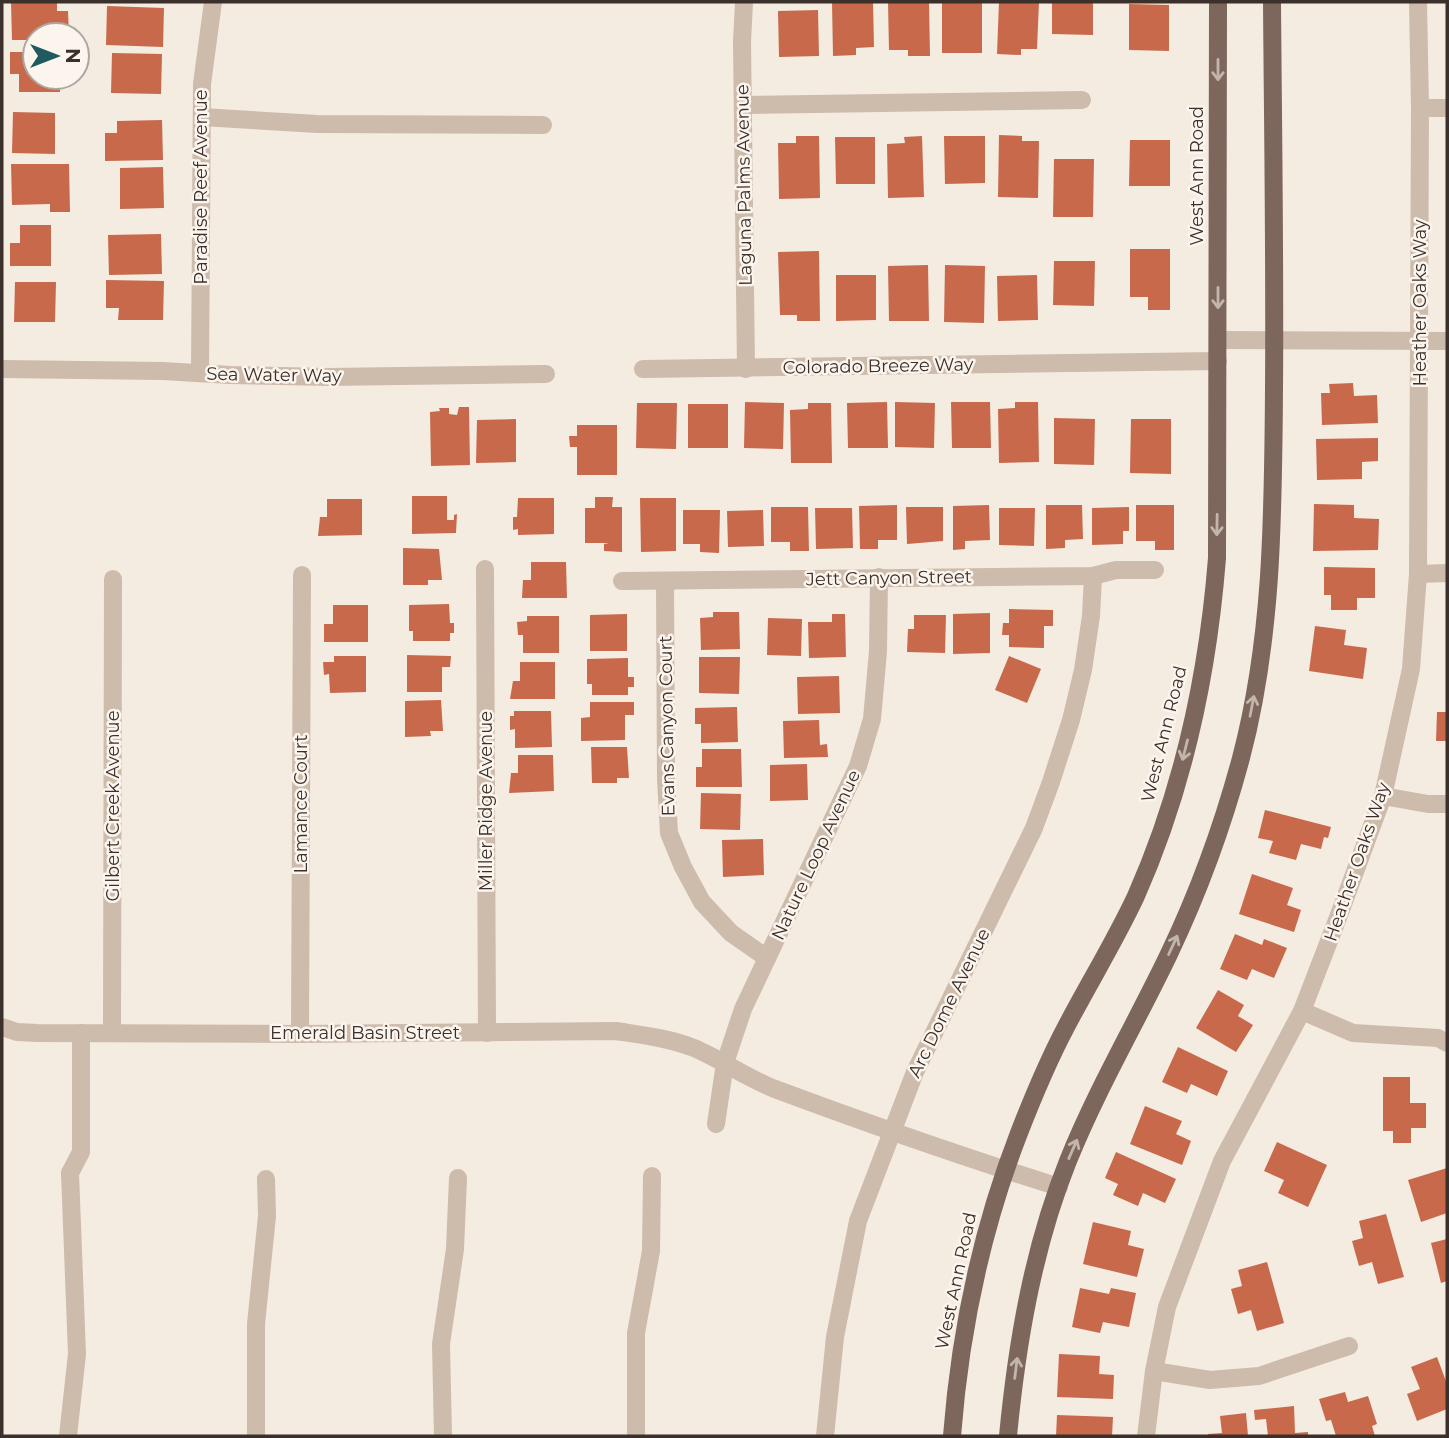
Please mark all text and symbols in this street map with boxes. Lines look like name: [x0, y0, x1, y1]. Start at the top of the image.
north arrow: [21, 21, 91, 91]
text: N: [61, 48, 84, 64]
one-way arrow: [1211, 58, 1225, 81]
street label: Laguna Palms Avenue: [731, 84, 757, 286]
street label: Paradise Reef Avenue: [190, 89, 212, 285]
street label: West Ann Road: [1186, 106, 1208, 246]
street label: Heather Oaks Way: [1409, 219, 1431, 386]
one-way arrow: [1211, 286, 1225, 309]
street label: Colorado Breeze Way: [782, 353, 974, 379]
street label: Sea Water Way: [206, 363, 342, 387]
one-way arrow: [1210, 513, 1224, 536]
street label: Jett Canyon Street: [805, 566, 972, 590]
street label: Evans Canyon Court: [654, 635, 680, 817]
street label: West Ann Road: [1136, 664, 1192, 804]
one-way arrow: [1246, 695, 1260, 718]
street label: Gilbert Creek Avenue: [102, 710, 124, 902]
street label: Miller Ridge Avenue: [475, 711, 497, 891]
street label: Lamance Court: [290, 734, 312, 874]
one-way arrow: [1178, 738, 1191, 761]
street label: Nature Loop Avenue: [767, 766, 865, 944]
street label: Heather Oaks Way: [1319, 779, 1395, 944]
street label: Arc Dome Avenue: [903, 925, 995, 1081]
one-way arrow: [1167, 935, 1180, 956]
street label: Emerald Basin Street: [270, 1022, 460, 1044]
one-way arrow: [1068, 1139, 1081, 1160]
street label: West Ann Road: [931, 1210, 981, 1352]
one-way arrow: [1009, 1358, 1022, 1380]

